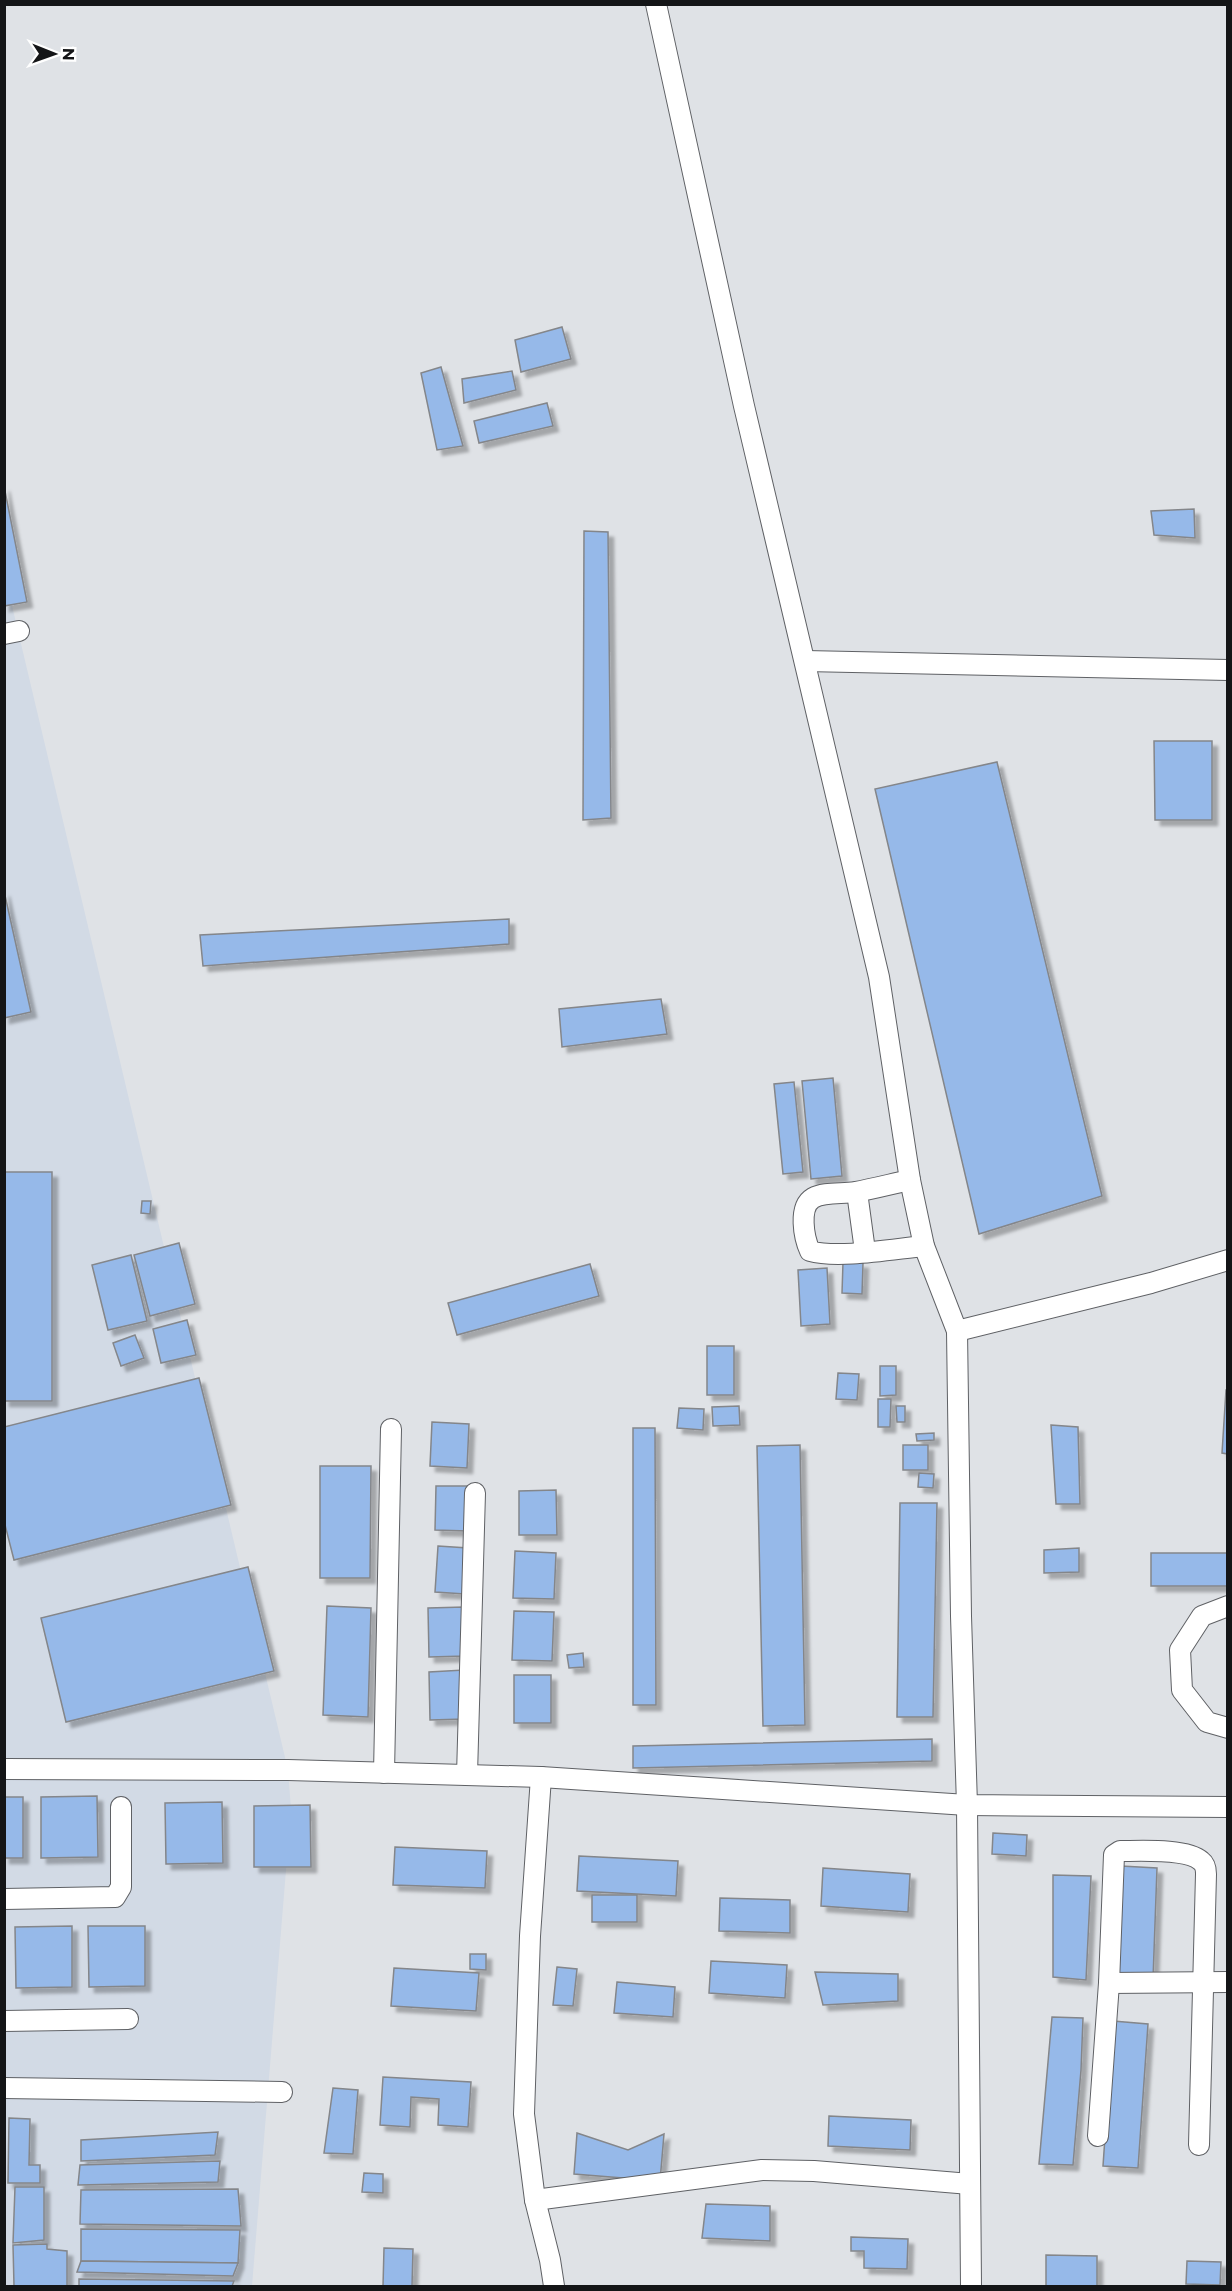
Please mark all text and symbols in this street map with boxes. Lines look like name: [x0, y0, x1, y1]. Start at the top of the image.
north arrow: [24, 24, 84, 84]
text: N: [59, 48, 78, 61]

